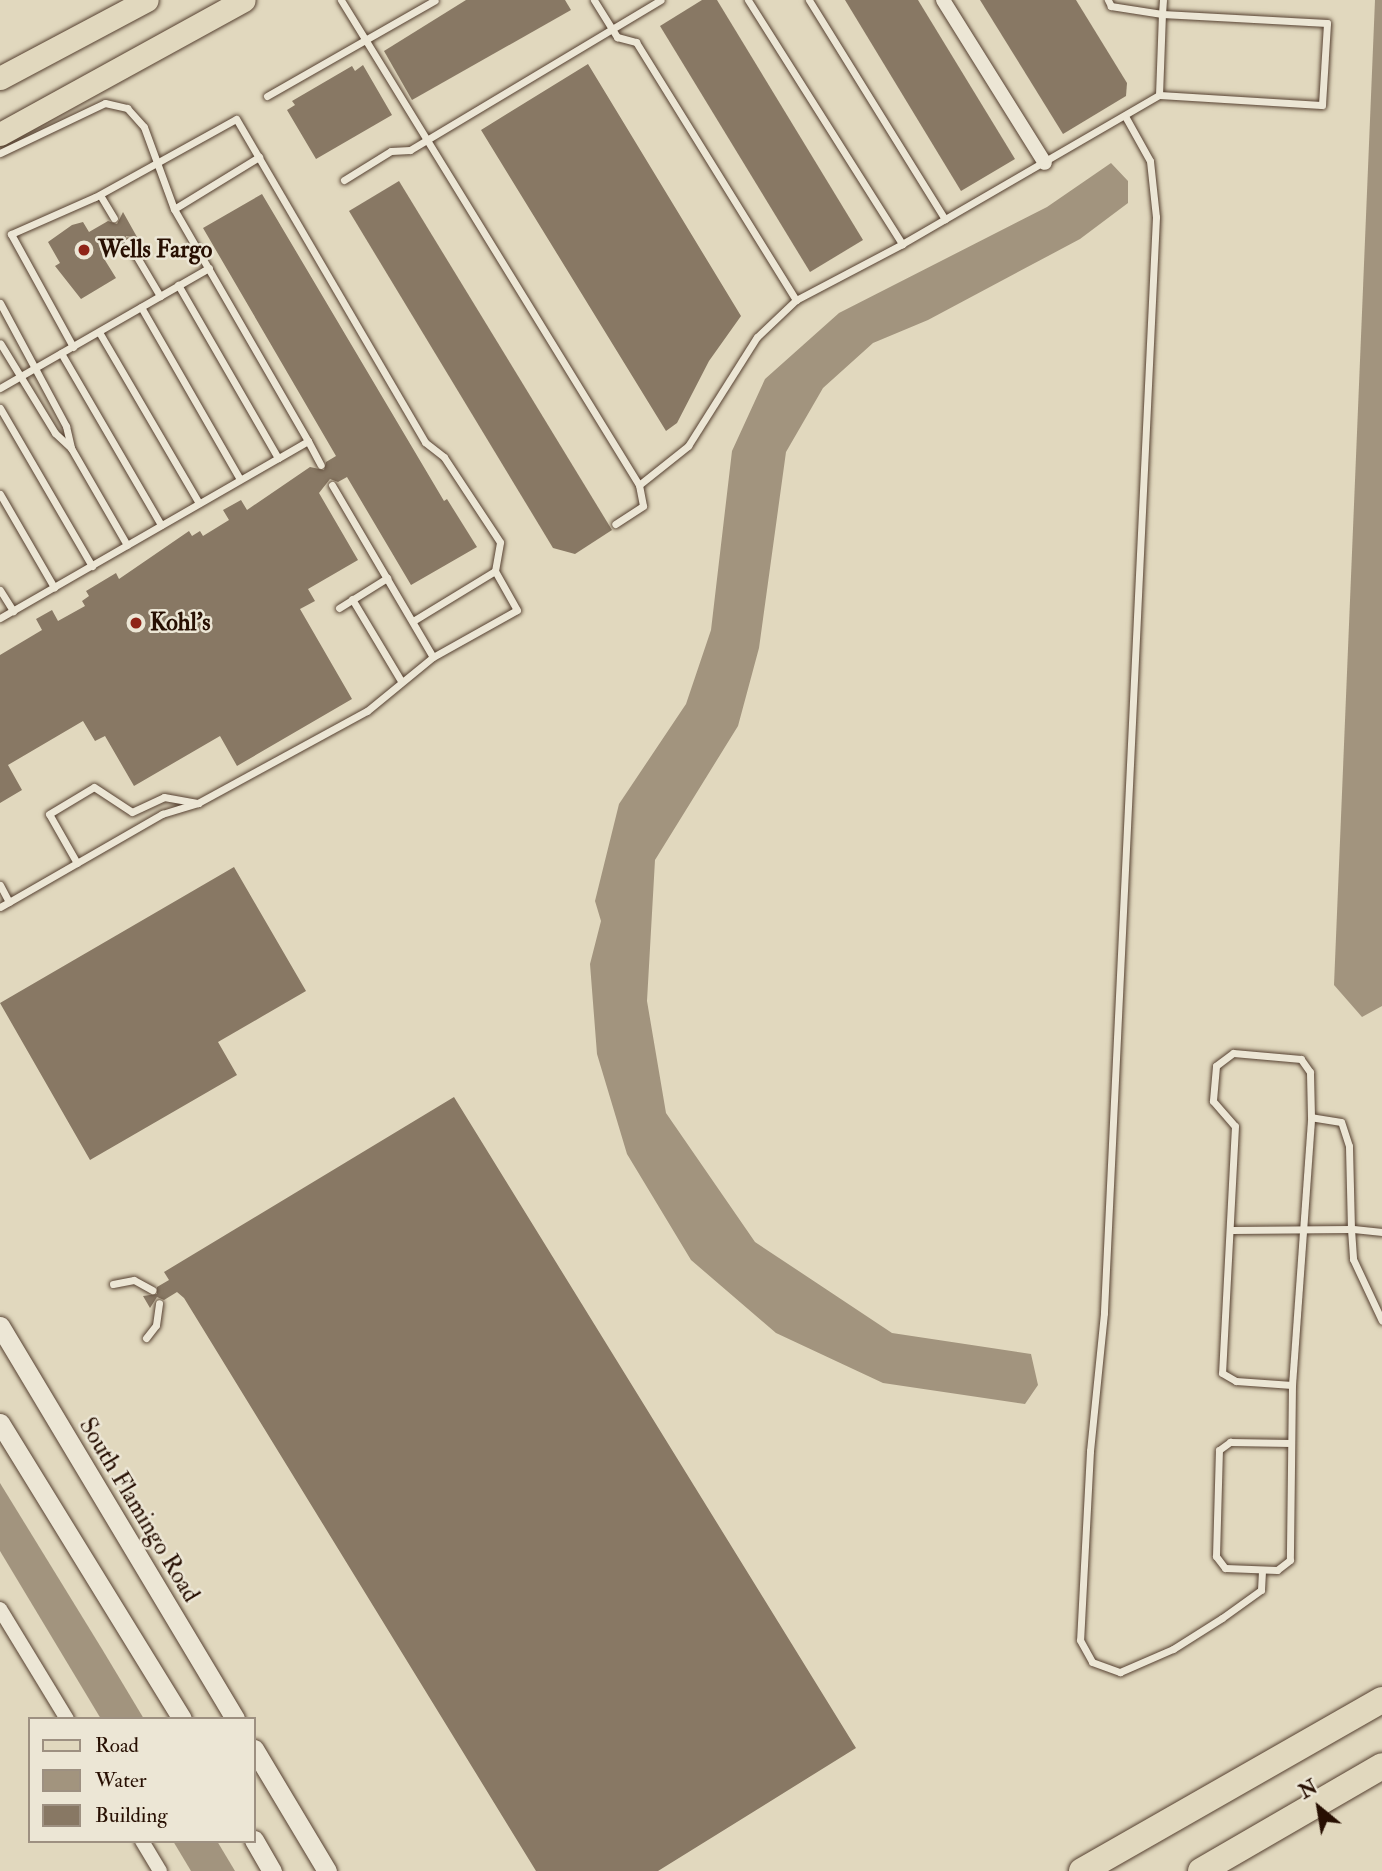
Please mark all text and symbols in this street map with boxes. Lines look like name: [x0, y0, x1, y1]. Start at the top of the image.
place label: Wells Fargo: [98, 236, 212, 264]
marker: Wells Fargo: [76, 242, 92, 258]
place label: Kohl's: [150, 609, 210, 637]
marker: Kohl's: [128, 615, 144, 631]
street label: South Flamingo Road: [73, 1413, 205, 1607]
legend: [28, 1717, 256, 1843]
text: Road: [95, 1732, 139, 1759]
text: Water: [95, 1767, 147, 1794]
north arrow: [1284, 1773, 1354, 1843]
text: N: [1295, 1775, 1322, 1804]
text: Building: [95, 1802, 168, 1829]

